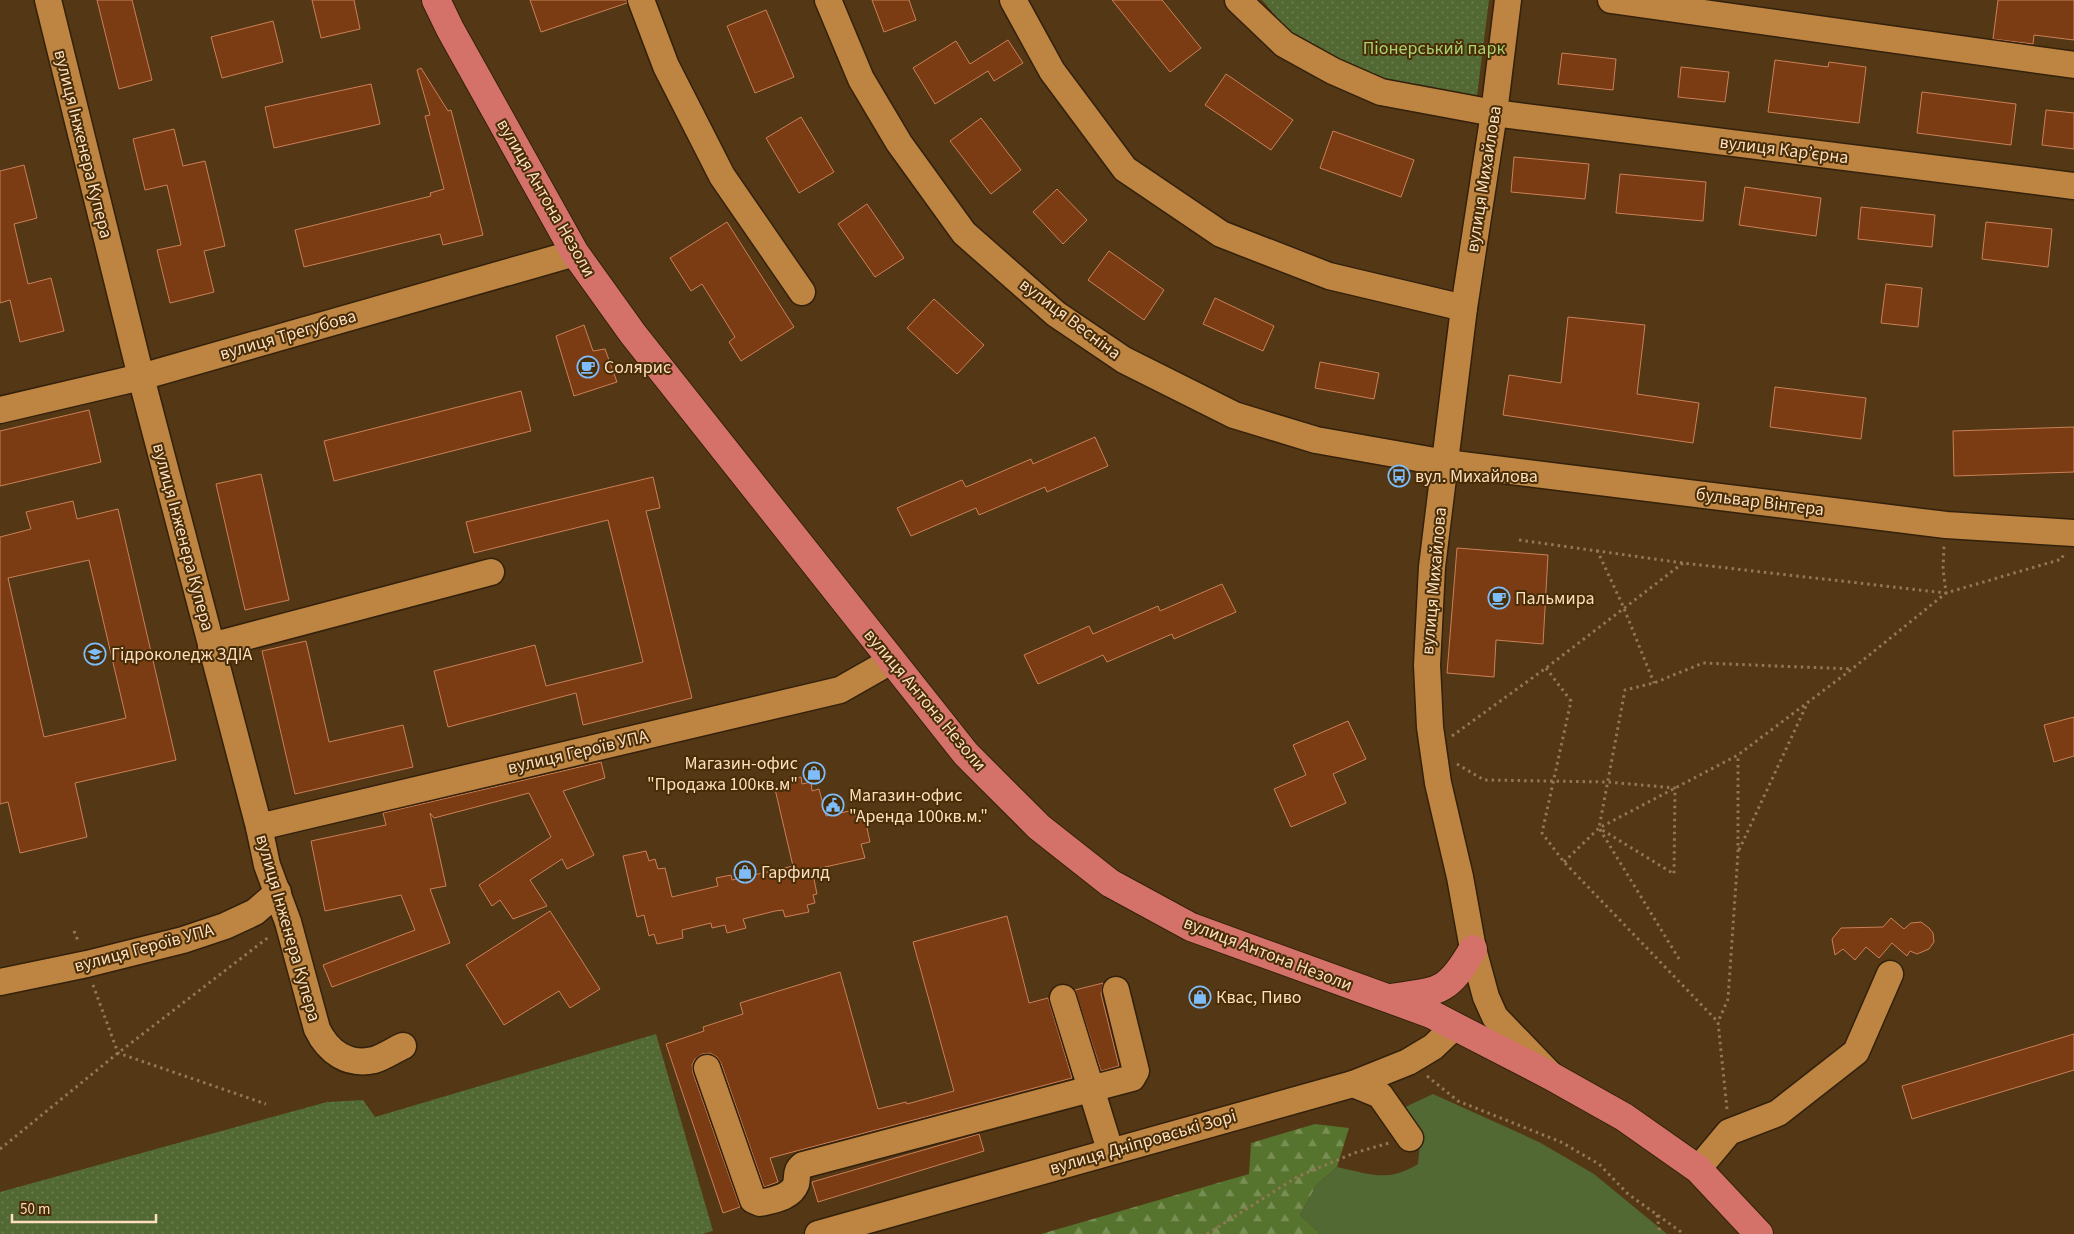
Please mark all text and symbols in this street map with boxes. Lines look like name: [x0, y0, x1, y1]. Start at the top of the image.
park label: Піонерський парк: [1363, 36, 1505, 61]
street label: вулиця Інженера Купера: [47, 47, 119, 241]
street label: вулиця Михайлова: [1460, 104, 1508, 254]
street label: вулиця Антона Незоли: [490, 114, 602, 282]
street label: вулиця Кар’єрна: [1718, 130, 1850, 170]
street label: вулиця Весніна: [1014, 272, 1126, 366]
street label: вулиця Трегубова: [217, 304, 359, 366]
cafe icon: Солярис: [576, 355, 600, 379]
place label: Солярис: [604, 355, 671, 380]
street label: вулиця Інженера Купера: [146, 440, 220, 634]
bus stop icon: вул. Михайлова: [1387, 464, 1411, 488]
place label: вул. Михайлова: [1415, 464, 1538, 489]
street label: бульвар Вінтера: [1694, 482, 1826, 522]
street label: вулиця Михайлова: [1415, 506, 1453, 656]
cafe icon: Пальмира: [1487, 586, 1511, 610]
place label: Пальмира: [1515, 586, 1594, 611]
street label: вулиця Антона Незоли: [858, 623, 992, 777]
school or university icon: Гідроколедж ЗДIА: [83, 642, 107, 666]
place label: Гідроколедж ЗДIА: [111, 642, 253, 667]
street label: вулиця Героїв УПА: [505, 724, 651, 780]
place label: Магазин-офис "Продажа 100кв.м": [647, 751, 798, 797]
shop icon: Магазин-офис "Продажа 100кв.м": [802, 761, 826, 785]
place label: Магазин-офис "Аренда 100кв.м.": [849, 783, 988, 829]
public building icon: Магазин-офис "Аренда 100кв.м.": [821, 793, 845, 817]
street label: вулиця Інженера Купера: [249, 832, 327, 1024]
shop icon: Гарфилд: [733, 860, 757, 884]
place label: Гарфилд: [761, 860, 830, 885]
street label: вулиця Антона Незоли: [1180, 910, 1356, 998]
street label: вулиця Героїв УПА: [71, 917, 217, 979]
shop icon: Квас, Пиво: [1188, 985, 1212, 1009]
place label: Квас, Пиво: [1216, 985, 1302, 1010]
street label: вулиця Дніпровські Зорі: [1047, 1103, 1239, 1181]
scale bar: [12, 1192, 156, 1224]
text: 50 m: [20, 1199, 50, 1220]

